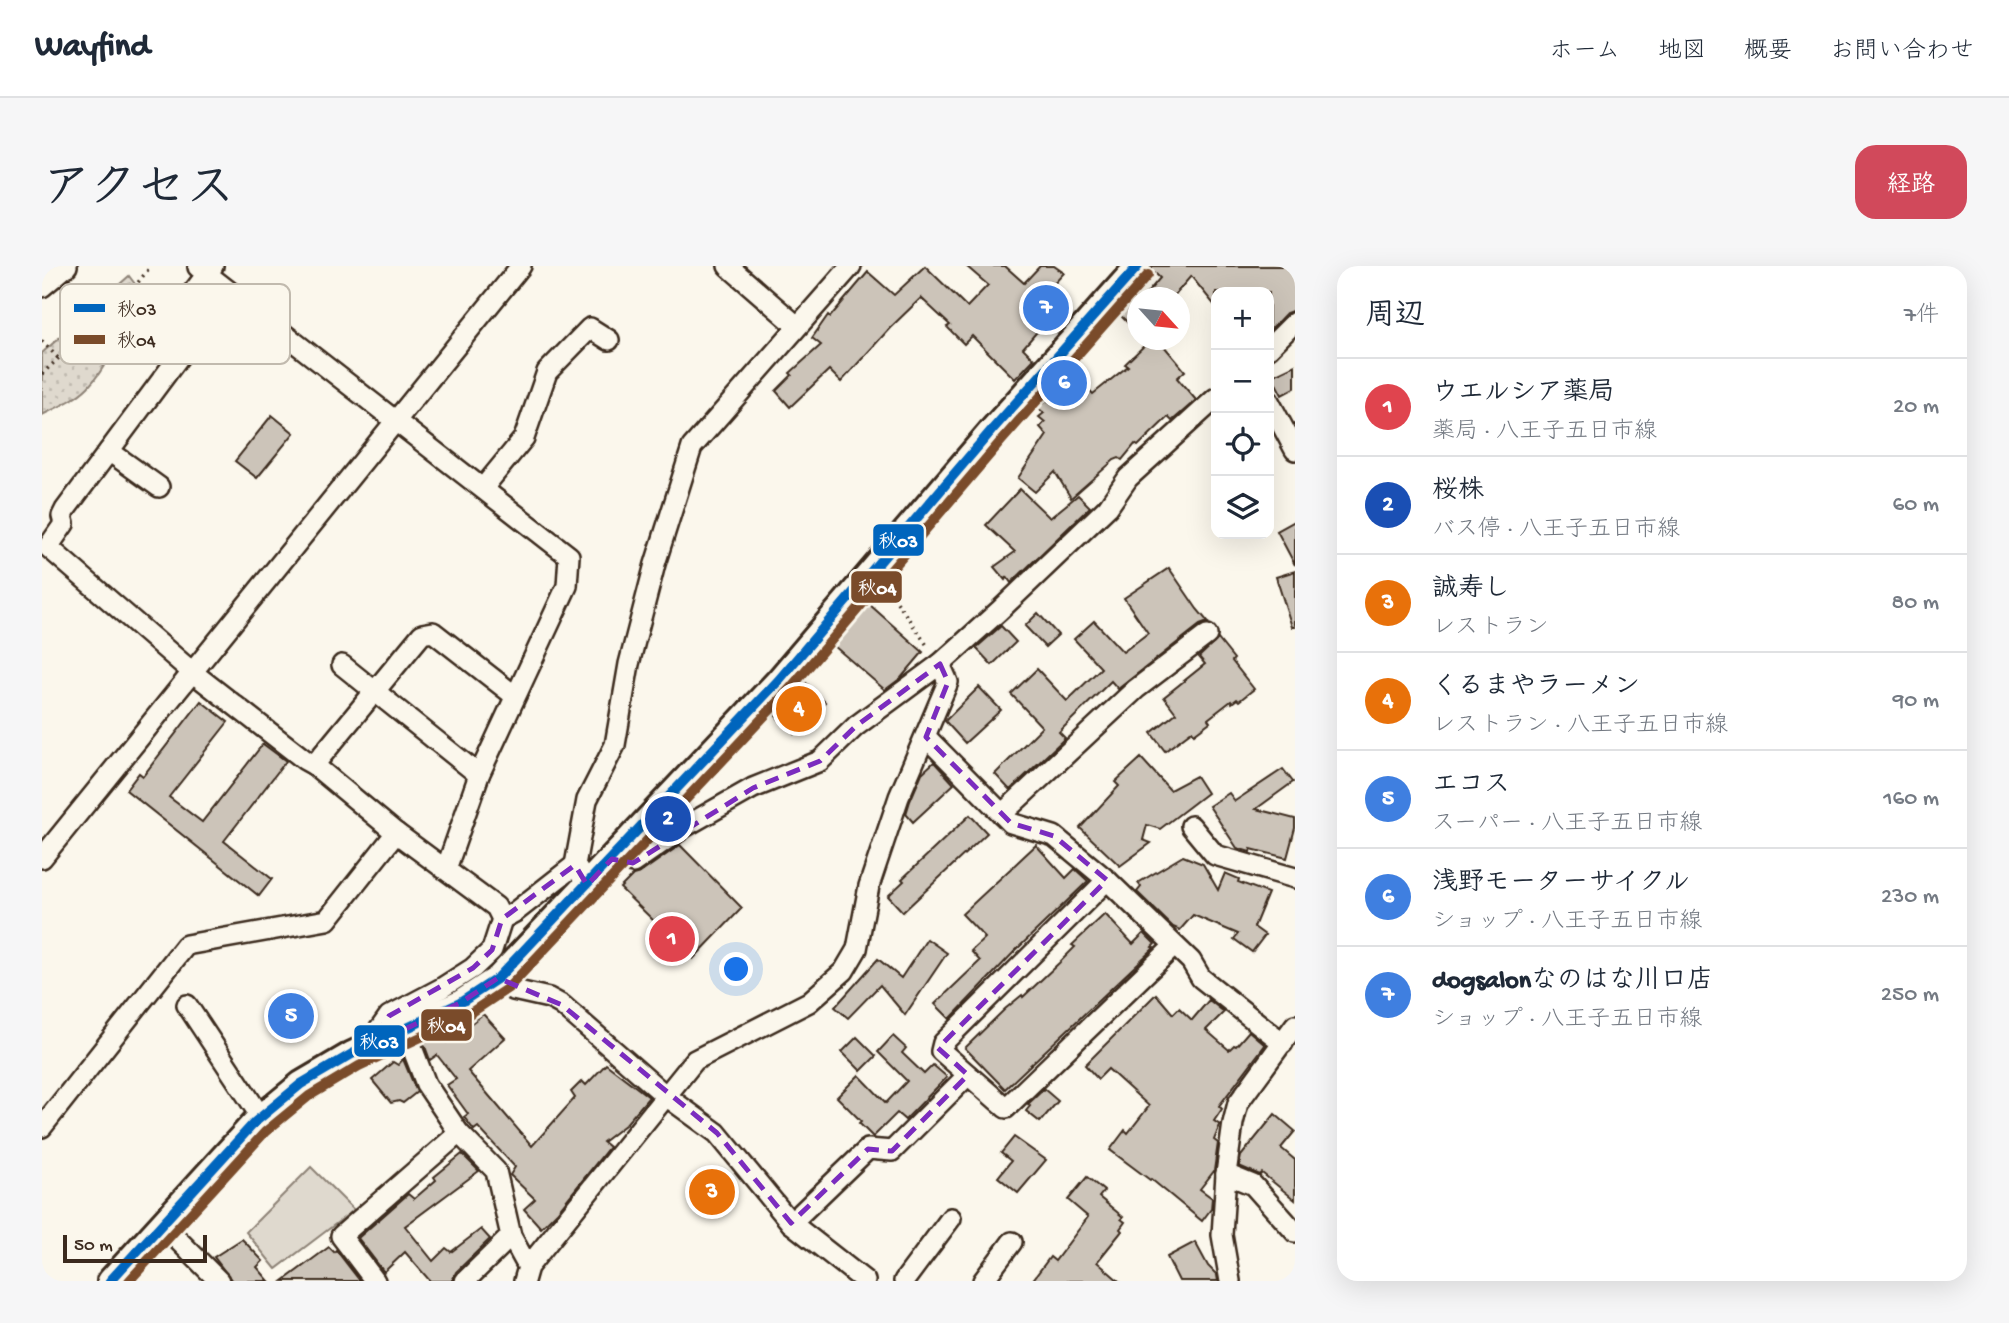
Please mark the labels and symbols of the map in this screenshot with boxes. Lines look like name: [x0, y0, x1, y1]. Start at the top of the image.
pin: 7: [1023, 282, 1069, 334]
legend: [60, 284, 290, 364]
north arrow: [1127, 287, 1190, 350]
text: 秋03: [117, 300, 157, 323]
text: 秋04: [117, 331, 156, 354]
pin: 6: [1041, 357, 1087, 409]
line badge: 秋03: [872, 523, 925, 557]
text: 秋03: [878, 531, 918, 555]
line badge: 秋04: [850, 570, 903, 604]
text: 秋04: [858, 578, 897, 602]
pin: 4: [776, 683, 822, 735]
pin: 2: [645, 793, 691, 845]
pin: 1: [649, 913, 695, 965]
your location: [719, 952, 753, 986]
pin: 5: [268, 990, 314, 1042]
line badge: 秋04: [420, 1008, 473, 1042]
text: 秋04: [427, 1016, 466, 1040]
line badge: 秋03: [353, 1024, 406, 1058]
text: 秋03: [359, 1032, 399, 1056]
pin: 3: [689, 1166, 735, 1218]
scale bar: [63, 1232, 206, 1264]

